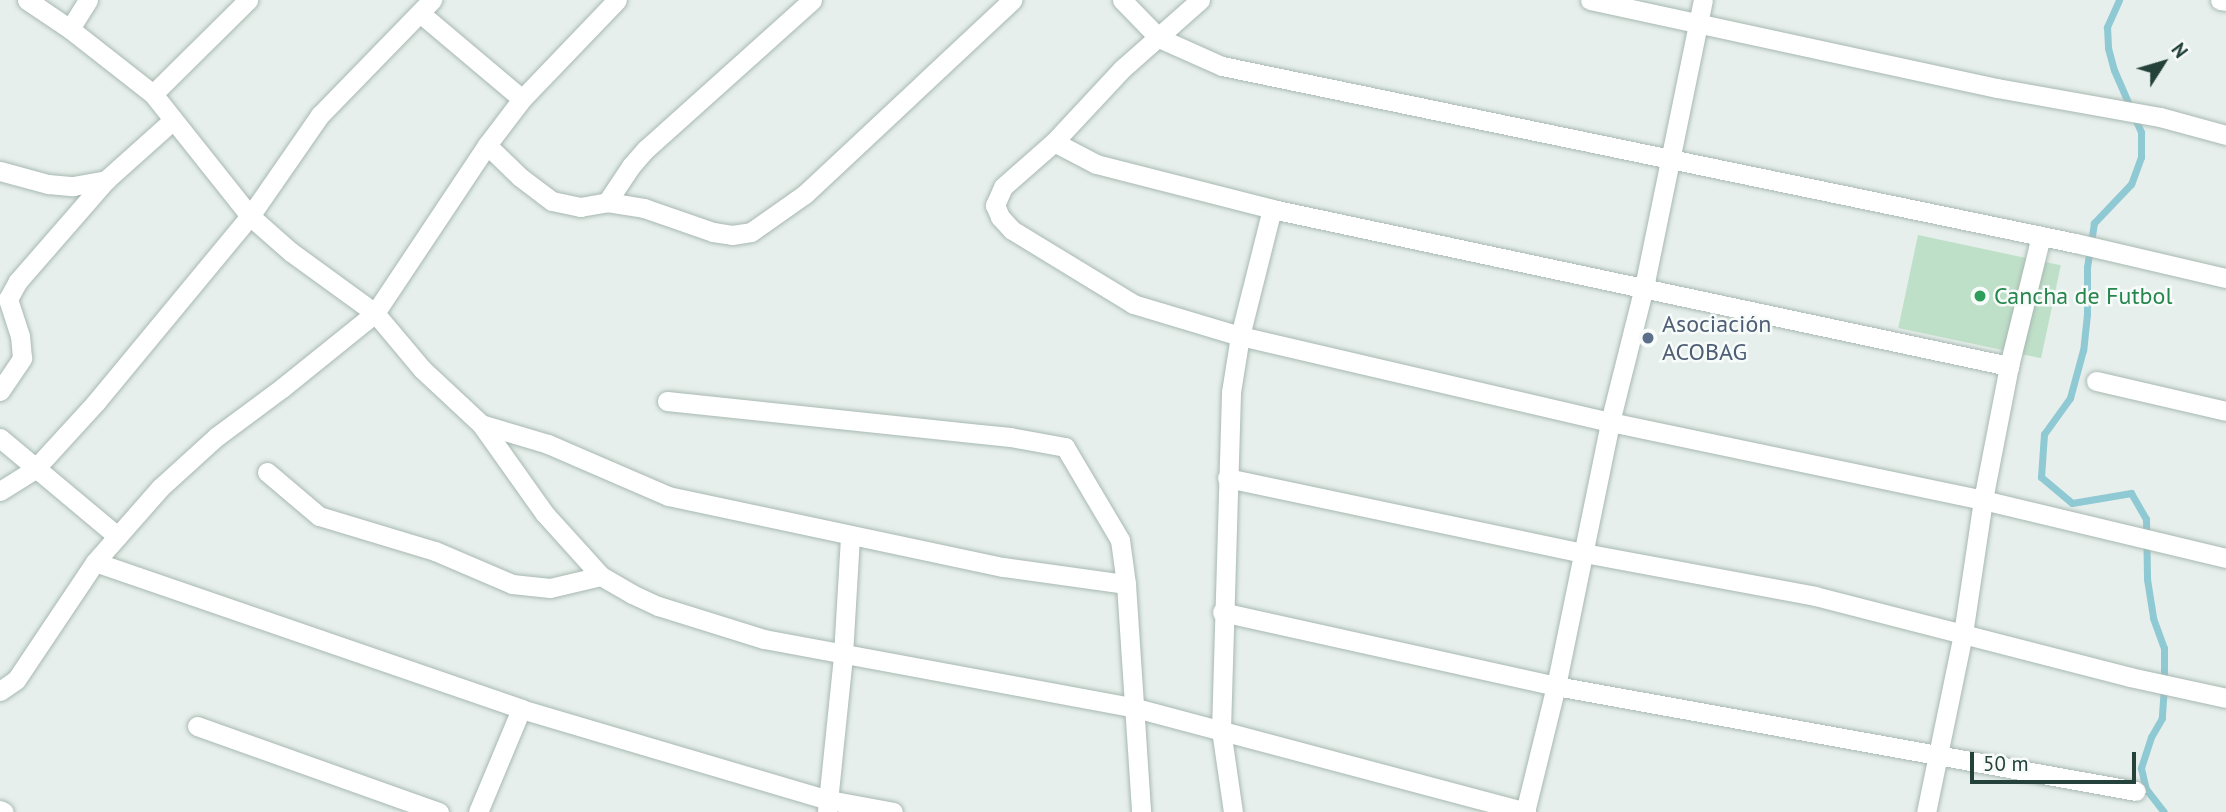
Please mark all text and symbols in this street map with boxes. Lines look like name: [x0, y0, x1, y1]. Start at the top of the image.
north arrow: [2128, 28, 2198, 98]
text: N: [2166, 38, 2193, 63]
place label: Cancha de Futbol: [1994, 282, 2172, 310]
marker: Cancha de Futbol: [1972, 288, 1988, 304]
place label: Asociación ACOBAG: [1662, 310, 1771, 366]
marker: Asociación ACOBAG: [1640, 330, 1656, 346]
scale bar: [1974, 738, 2140, 782]
text: 50 m: [1983, 750, 2029, 777]

